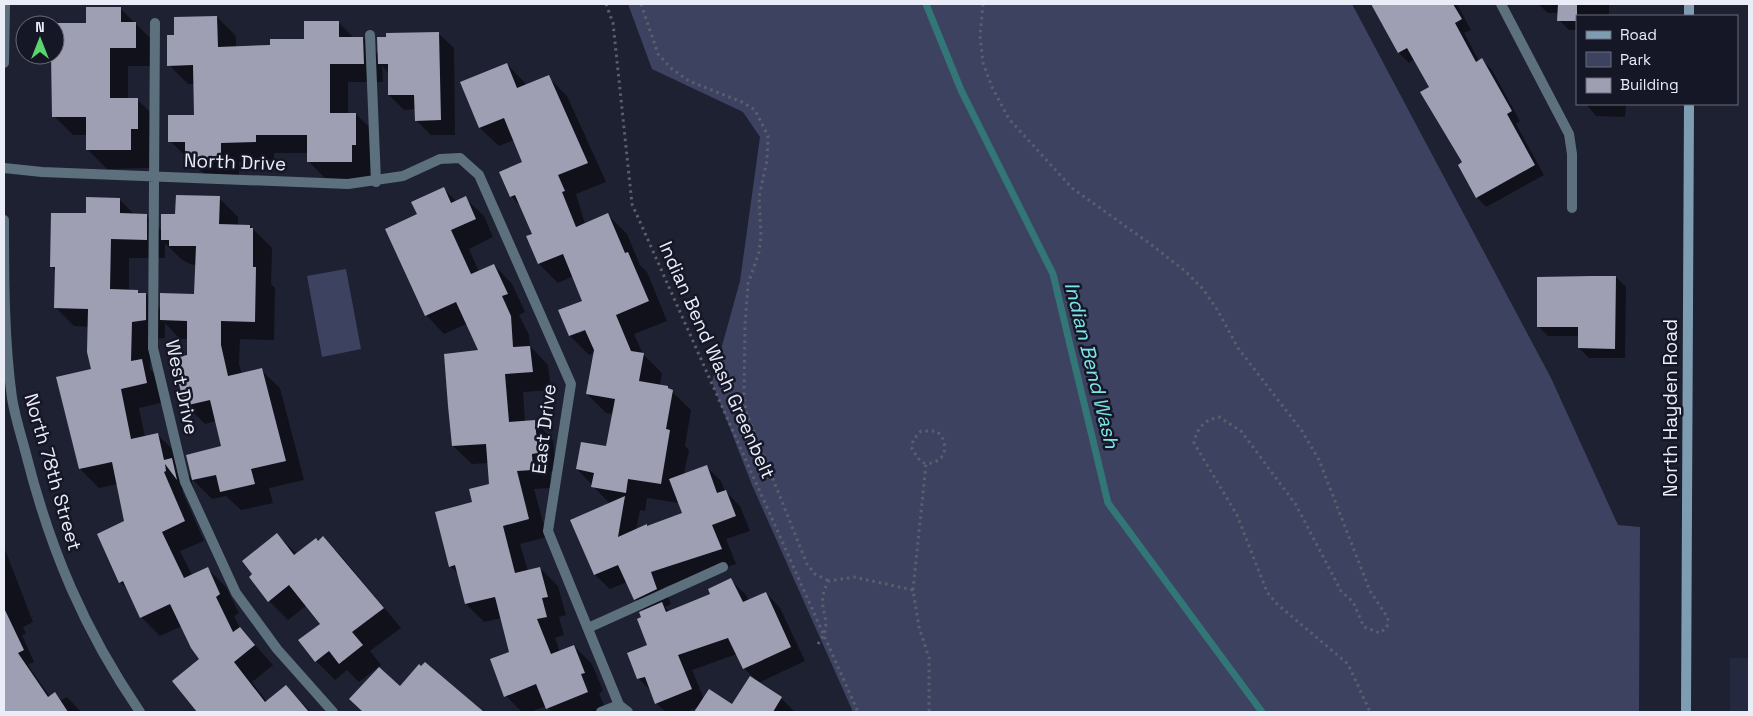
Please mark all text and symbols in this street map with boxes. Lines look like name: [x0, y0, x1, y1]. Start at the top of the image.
north arrow: [15, 15, 65, 65]
legend: [1576, 15, 1738, 105]
text: N: [35, 18, 45, 36]
text: Road: [1620, 25, 1657, 44]
text: Park: [1620, 50, 1651, 69]
text: Building: [1620, 75, 1679, 94]
street label: North Drive: [183, 148, 287, 176]
street label: Indian Bend Wash Greenbelt: [653, 237, 781, 483]
water label: Indian Bend Wash: [1059, 279, 1125, 452]
street label: North Hayden Road: [1658, 319, 1683, 497]
street label: West Drive: [160, 337, 204, 437]
street label: East Drive: [526, 383, 562, 475]
street label: North 78th Street: [19, 390, 87, 554]

